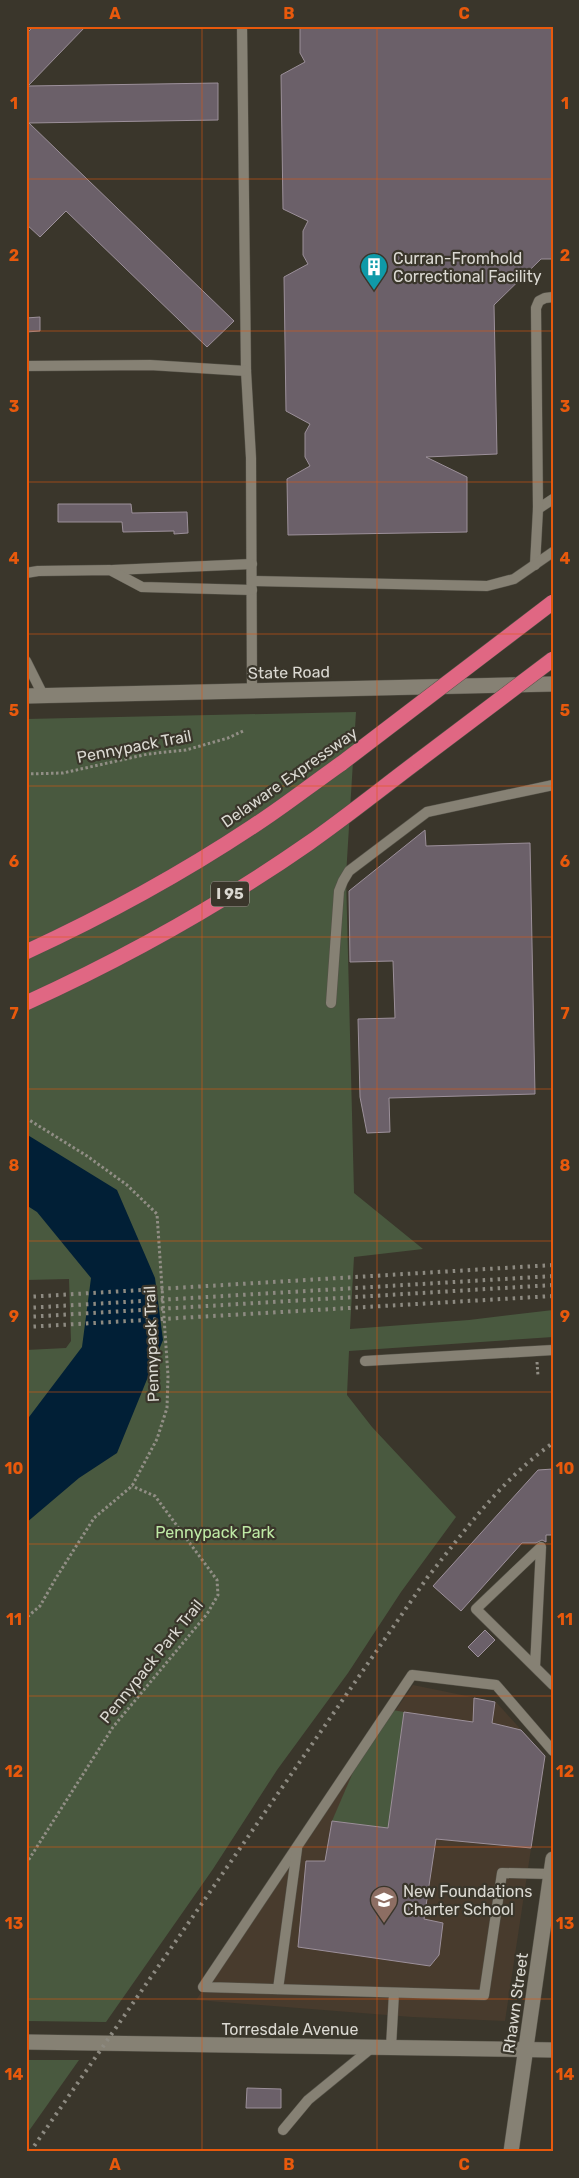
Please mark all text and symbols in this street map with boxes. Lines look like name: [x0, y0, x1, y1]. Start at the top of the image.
text: A: [109, 4, 121, 23]
text: B: [283, 4, 295, 23]
text: C: [458, 4, 470, 23]
text: 1: [10, 94, 18, 113]
text: 1: [561, 94, 569, 113]
text: 2: [9, 246, 19, 265]
text: 2: [560, 246, 570, 265]
place label: Curran-Fromhold Correctional Facility: [393, 249, 542, 286]
building icon: Curran-Fromhold Correctional Facility: [359, 252, 389, 291]
text: 3: [9, 397, 19, 416]
text: 3: [560, 397, 570, 416]
text: 4: [9, 549, 20, 568]
text: 4: [560, 549, 571, 568]
street label: State Road: [248, 662, 330, 683]
text: 5: [9, 701, 19, 720]
text: 5: [560, 701, 570, 720]
street label: Delaware Expressway: [218, 723, 361, 832]
street label: Pennypack Trail: [75, 726, 193, 767]
text: 6: [9, 852, 19, 871]
text: 6: [560, 852, 570, 871]
road number: I 95: [211, 882, 249, 906]
text: 7: [9, 1004, 19, 1023]
text: 7: [560, 1004, 570, 1023]
text: 8: [9, 1156, 20, 1175]
text: 8: [560, 1156, 571, 1175]
street label: Pennypack Trail: [140, 1285, 163, 1402]
text: 9: [9, 1307, 19, 1326]
text: 9: [560, 1307, 570, 1326]
text: 10: [5, 1459, 24, 1478]
text: 10: [556, 1459, 575, 1478]
park label: Pennypack Park: [155, 1523, 276, 1542]
street label: Pennypack Park Trail: [96, 1596, 207, 1727]
text: 11: [6, 1610, 22, 1629]
text: 11: [557, 1610, 573, 1629]
text: 12: [5, 1762, 23, 1781]
text: 12: [556, 1762, 574, 1781]
place label: New Foundations Charter School: [403, 1882, 532, 1919]
school or university icon: New Foundations Charter School: [369, 1885, 399, 1924]
text: 13: [5, 1914, 23, 1933]
text: 13: [556, 1914, 574, 1933]
street label: Rhawn Street: [499, 1951, 532, 2055]
street label: Torresdale Avenue: [222, 2020, 358, 2039]
text: 14: [5, 2065, 24, 2084]
text: 14: [556, 2065, 575, 2084]
text: A: [109, 2155, 121, 2174]
text: B: [283, 2155, 295, 2174]
text: C: [458, 2155, 470, 2174]

